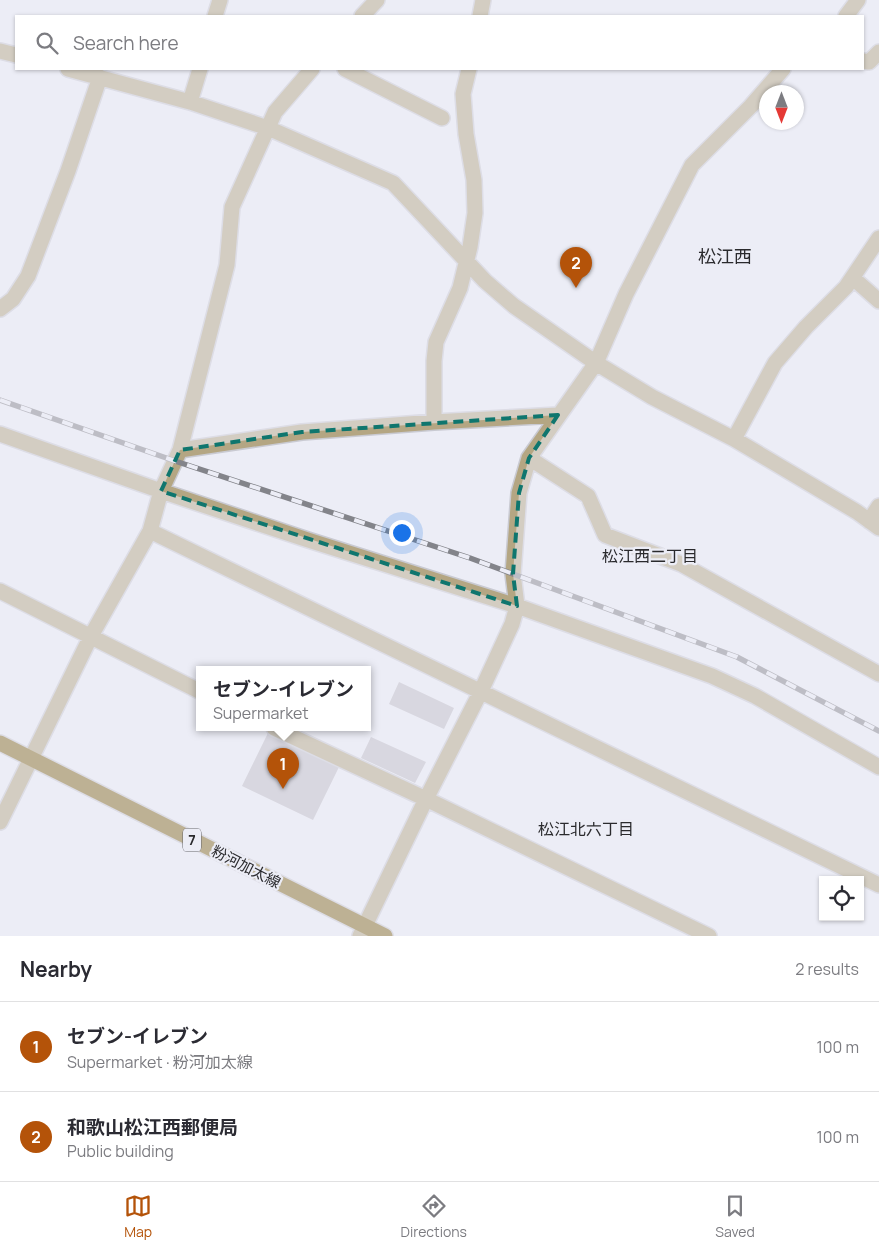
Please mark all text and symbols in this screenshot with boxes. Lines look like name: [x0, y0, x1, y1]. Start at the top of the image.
search box: [15, 15, 864, 70]
icon: search: [33, 29, 61, 57]
text: Search here: [73, 30, 179, 56]
north arrow: [759, 85, 804, 130]
district label: 松江西: [698, 244, 752, 268]
pin: 2: [560, 247, 592, 288]
your location: [389, 520, 415, 546]
district label: 松江西二丁目: [602, 545, 698, 567]
popup: [196, 666, 371, 731]
text: セブン-イレブン: [213, 676, 354, 702]
text: Supermarket: [213, 702, 309, 724]
pin: 1: [267, 748, 299, 789]
district label: 松江北六丁目: [538, 818, 634, 840]
road number: 7: [183, 828, 201, 852]
street label: 粉河加太線: [208, 840, 284, 893]
map controls: [819, 876, 864, 921]
button: locate: [819, 876, 864, 921]
text: Nearby: [20, 955, 92, 983]
text: 2 results: [795, 958, 859, 980]
text: セブン-イレブン: [67, 1023, 208, 1049]
text: 1: [32, 1036, 40, 1058]
text: 100 m: [816, 1036, 859, 1058]
text: Supermarket · 粉河加太線: [67, 1051, 253, 1073]
text: 和歌山松江西郵便局: [67, 1114, 238, 1140]
text: 2: [31, 1126, 41, 1148]
text: 100 m: [816, 1126, 859, 1148]
text: Public building: [67, 1140, 174, 1162]
tab: Map: [124, 1192, 152, 1241]
tab: Directions: [401, 1192, 467, 1241]
tab: Saved: [715, 1192, 755, 1241]

